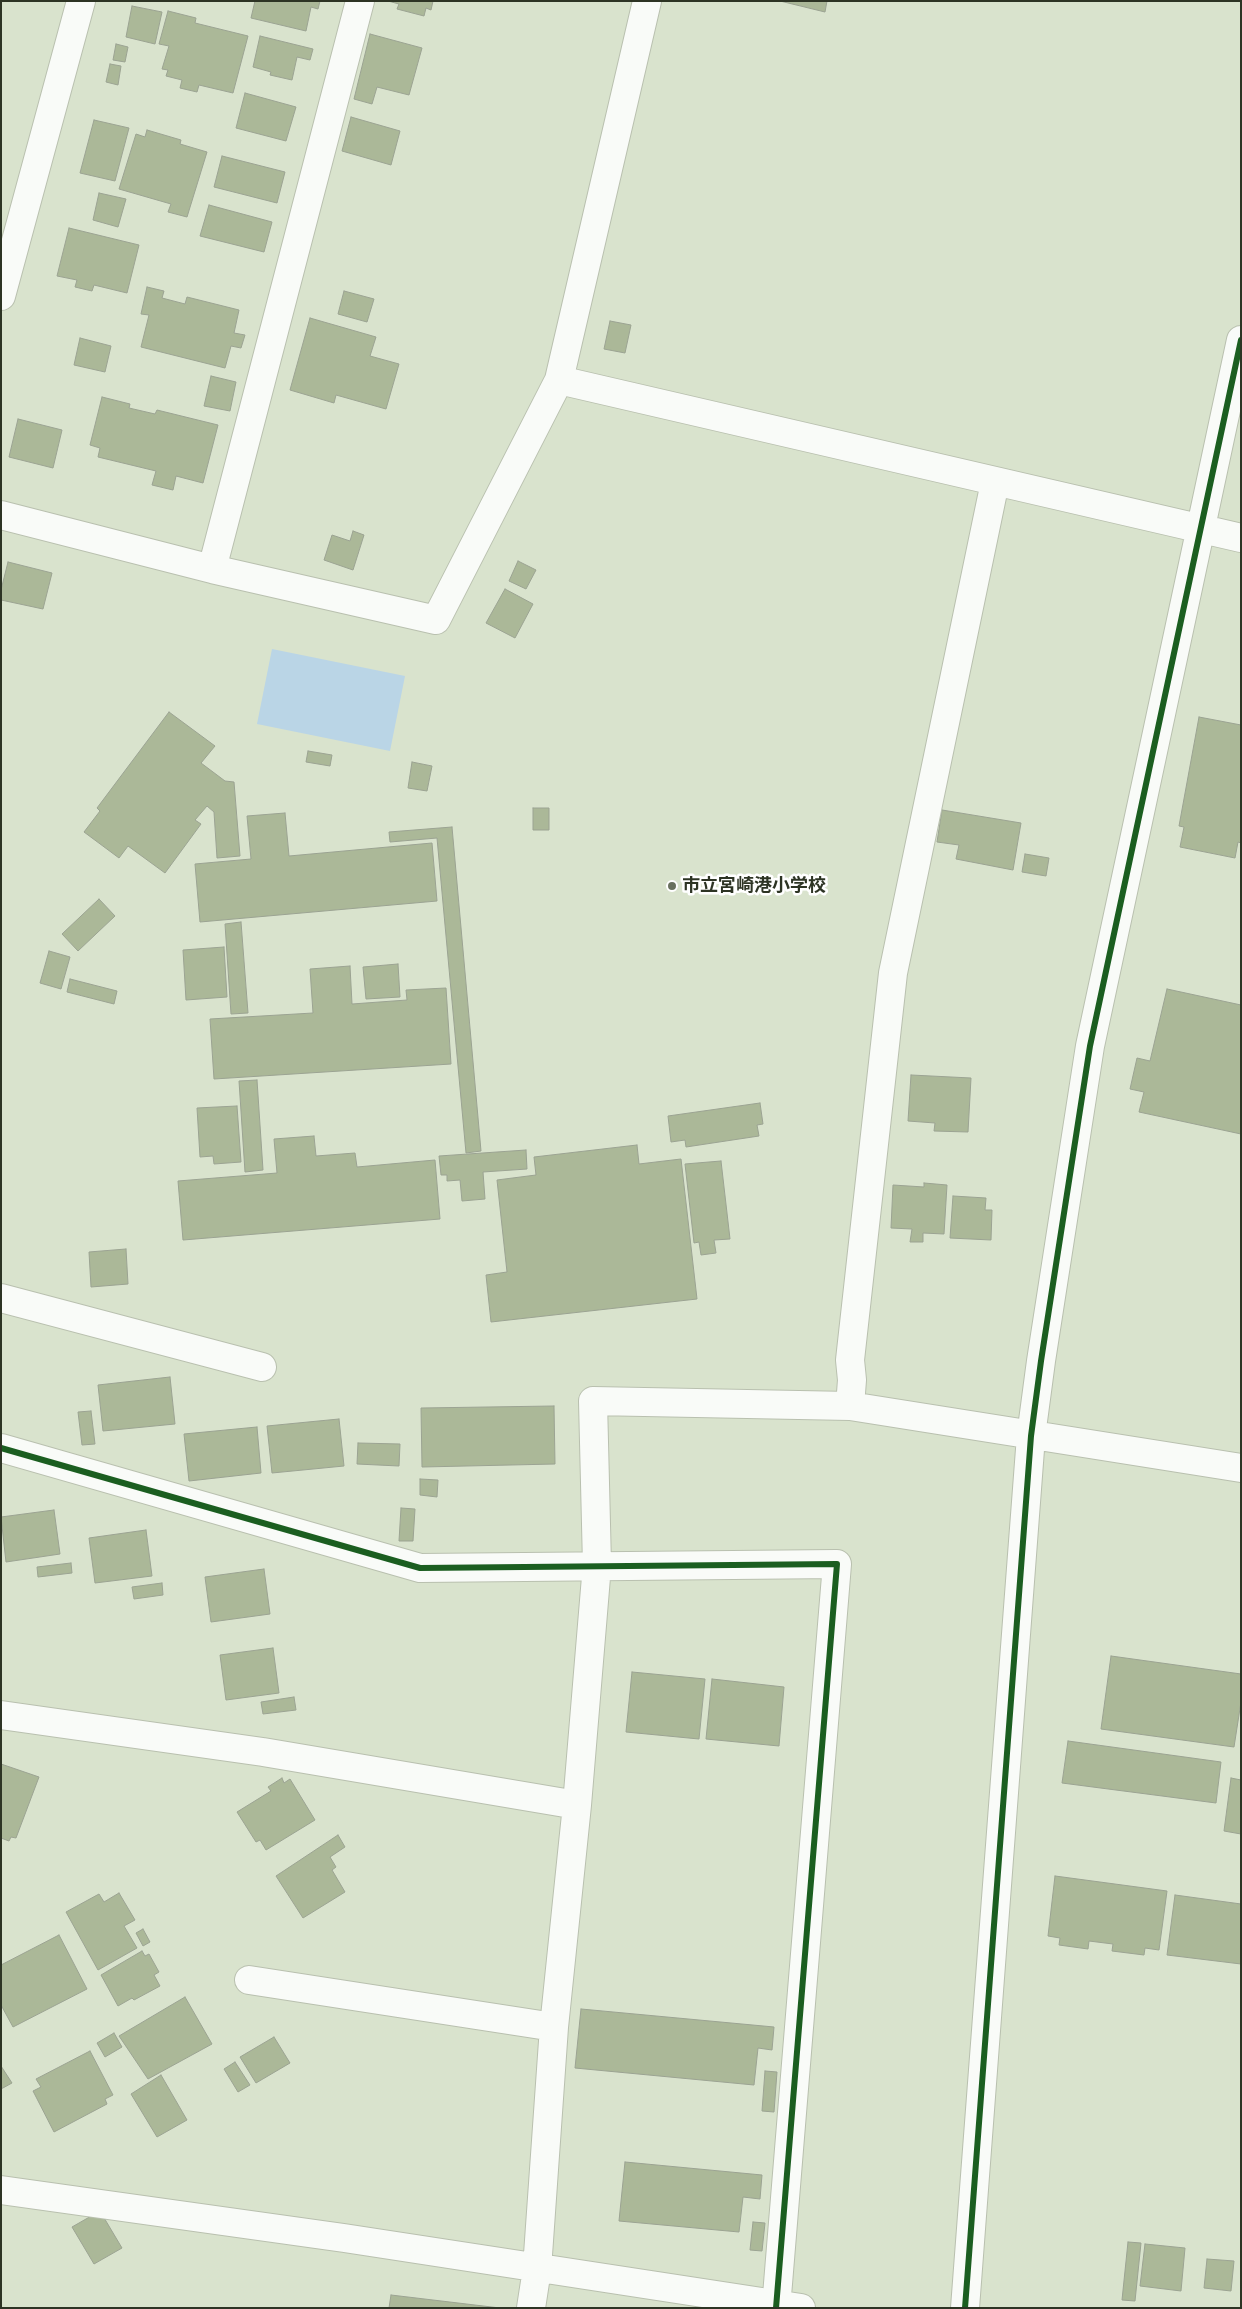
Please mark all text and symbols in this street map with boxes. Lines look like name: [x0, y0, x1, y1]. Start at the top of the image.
place label: 市立宮崎港小学校: [682, 875, 826, 897]
marker: 市立宮崎港小学校: [666, 880, 678, 892]

